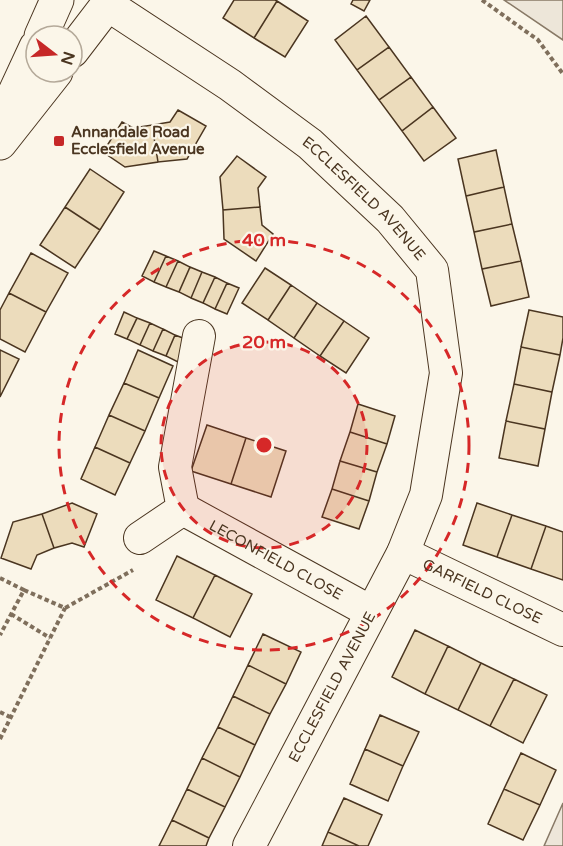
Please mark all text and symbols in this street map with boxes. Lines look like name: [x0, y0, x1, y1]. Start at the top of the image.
north arrow: [24, 24, 84, 84]
text: N: [56, 49, 79, 67]
place label: Annandale Road Ecclesfield Avenue: [71, 123, 205, 158]
street label: ECCLESFIELD AVENUE: [299, 132, 429, 264]
marker: Annandale Road Ecclesfield Avenue: [52, 134, 66, 148]
text: 40 m: [242, 229, 286, 251]
text: 20 m: [242, 331, 286, 353]
centre of rings: [254, 435, 274, 455]
street label: LECONFIELD CLOSE: [206, 516, 346, 604]
street label: GARFIELD CLOSE: [420, 555, 545, 627]
street label: ECCLESFIELD AVENUE: [285, 609, 379, 765]

